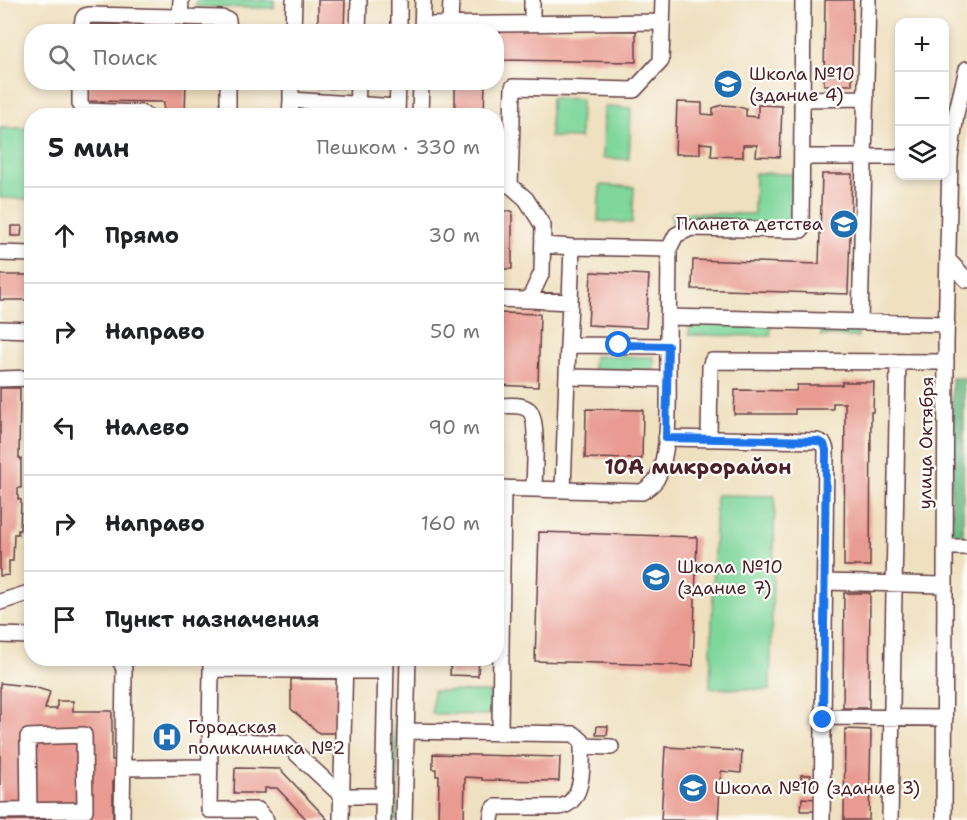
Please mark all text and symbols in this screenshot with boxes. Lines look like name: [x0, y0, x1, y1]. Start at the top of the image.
map controls: [895, 18, 949, 180]
button: +: [895, 18, 949, 72]
search box: [24, 24, 504, 90]
icon: search: [45, 41, 78, 74]
text: Поиск: [93, 43, 157, 72]
place label: Школа №10 (здание 4): [749, 62, 855, 107]
school or university icon: Школа №10 (здание 4): [712, 68, 744, 100]
button: −: [895, 72, 949, 126]
button: layers: [895, 126, 949, 180]
text: 5 мин: [48, 130, 129, 165]
text: Пешком · 330 m: [316, 134, 480, 160]
school or university icon: Планета детства: [828, 208, 860, 240]
place label: Планета детства: [676, 212, 823, 236]
icon: ahead: [48, 219, 81, 252]
text: Прямо: [105, 221, 179, 250]
text: 30 m: [428, 222, 480, 248]
icon: right: [48, 315, 81, 348]
text: Направо: [105, 317, 205, 346]
text: 50 m: [430, 318, 480, 344]
route start: [605, 331, 631, 357]
street label: улица Октября: [913, 376, 939, 510]
icon: left: [48, 411, 81, 444]
text: Налево: [105, 413, 189, 442]
text: 90 m: [428, 414, 480, 440]
district label: 10А микрорайон: [604, 453, 792, 481]
icon: right: [48, 507, 81, 540]
text: Направо: [105, 509, 205, 538]
text: 160 m: [421, 510, 480, 536]
place label: Школа №10 (здание 7): [677, 555, 783, 600]
school or university icon: Школа №10 (здание 7): [640, 561, 672, 593]
icon: arrive: [48, 603, 81, 636]
text: Пункт назначения: [105, 605, 319, 634]
route end: [809, 706, 835, 732]
place label: Городская поликлиника №2: [188, 715, 345, 760]
hospital icon: Городская поликлиника №2: [151, 721, 183, 753]
school or university icon: Школа №10 (здание 3): [677, 772, 709, 804]
place label: Школа №10 (здание 3): [714, 776, 920, 800]

